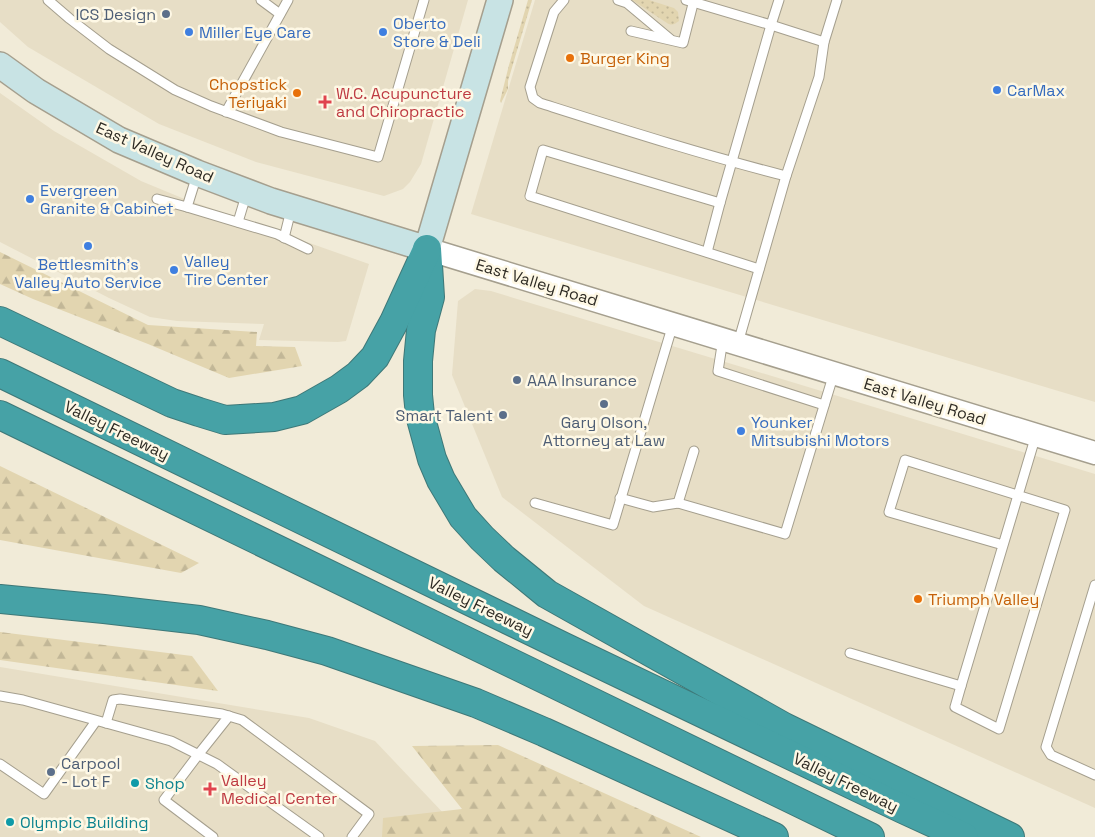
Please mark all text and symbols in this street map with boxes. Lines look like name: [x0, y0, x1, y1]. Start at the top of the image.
place label: ICS Design: [75, 4, 156, 25]
marker: ICS Design: [160, 8, 172, 20]
place label: Oberto Store & Deli: [393, 13, 481, 52]
place label: Miller Eye Care: [199, 22, 311, 43]
marker: Miller Eye Care: [183, 26, 195, 38]
marker: Oberto Store & Deli: [377, 26, 389, 38]
place label: Burger King: [580, 48, 670, 69]
marker: Burger King: [564, 52, 576, 64]
place label: Chopstick Teriyaki: [209, 74, 287, 113]
place label: CarMax: [1007, 80, 1065, 101]
place label: W.C. Acupuncture and Chiropractic: [336, 83, 472, 122]
marker: CarMax: [991, 84, 1003, 96]
marker: Chopstick Teriyaki: [291, 87, 303, 99]
marker: W.C. Acupuncture and Chiropractic: [318, 95, 332, 109]
street label: East Valley Road: [93, 117, 217, 188]
place label: Evergreen Granite & Cabinet: [40, 180, 174, 219]
marker: Evergreen Granite & Cabinet: [24, 193, 36, 205]
marker: Bettlesmith's Valley Auto Service: [82, 240, 94, 252]
place label: Valley Tire Center: [184, 251, 268, 290]
place label: Bettlesmith's Valley Auto Service: [14, 254, 162, 293]
street label: East Valley Road: [473, 254, 600, 311]
marker: Valley Tire Center: [168, 264, 180, 276]
place label: AAA Insurance: [527, 370, 637, 391]
street label: East Valley Road: [861, 373, 988, 430]
marker: AAA Insurance: [511, 374, 523, 386]
street label: Valley Freeway: [61, 396, 173, 465]
marker: Gary Olson, Attorney at Law: [598, 398, 610, 410]
place label: Smart Talent: [396, 405, 493, 426]
marker: Smart Talent: [497, 409, 509, 421]
place label: Gary Olson, Attorney at Law: [543, 412, 665, 451]
place label: Younker Mitsubishi Motors: [751, 412, 890, 451]
marker: Younker Mitsubishi Motors: [735, 425, 747, 437]
street label: Valley Freeway: [425, 572, 537, 641]
place label: Triumph Valley: [928, 589, 1039, 610]
marker: Triumph Valley: [912, 593, 924, 605]
street label: Valley Freeway: [790, 748, 902, 817]
place label: Carpool - Lot F: [61, 753, 121, 792]
marker: Carpool - Lot F: [45, 766, 57, 778]
place label: Valley Medical Center: [221, 770, 337, 809]
place label: Shop: [145, 773, 185, 794]
marker: Shop: [129, 777, 141, 789]
marker: Valley Medical Center: [203, 782, 217, 796]
place label: Olympic Building: [20, 812, 149, 833]
marker: Olympic Building: [4, 816, 16, 828]

